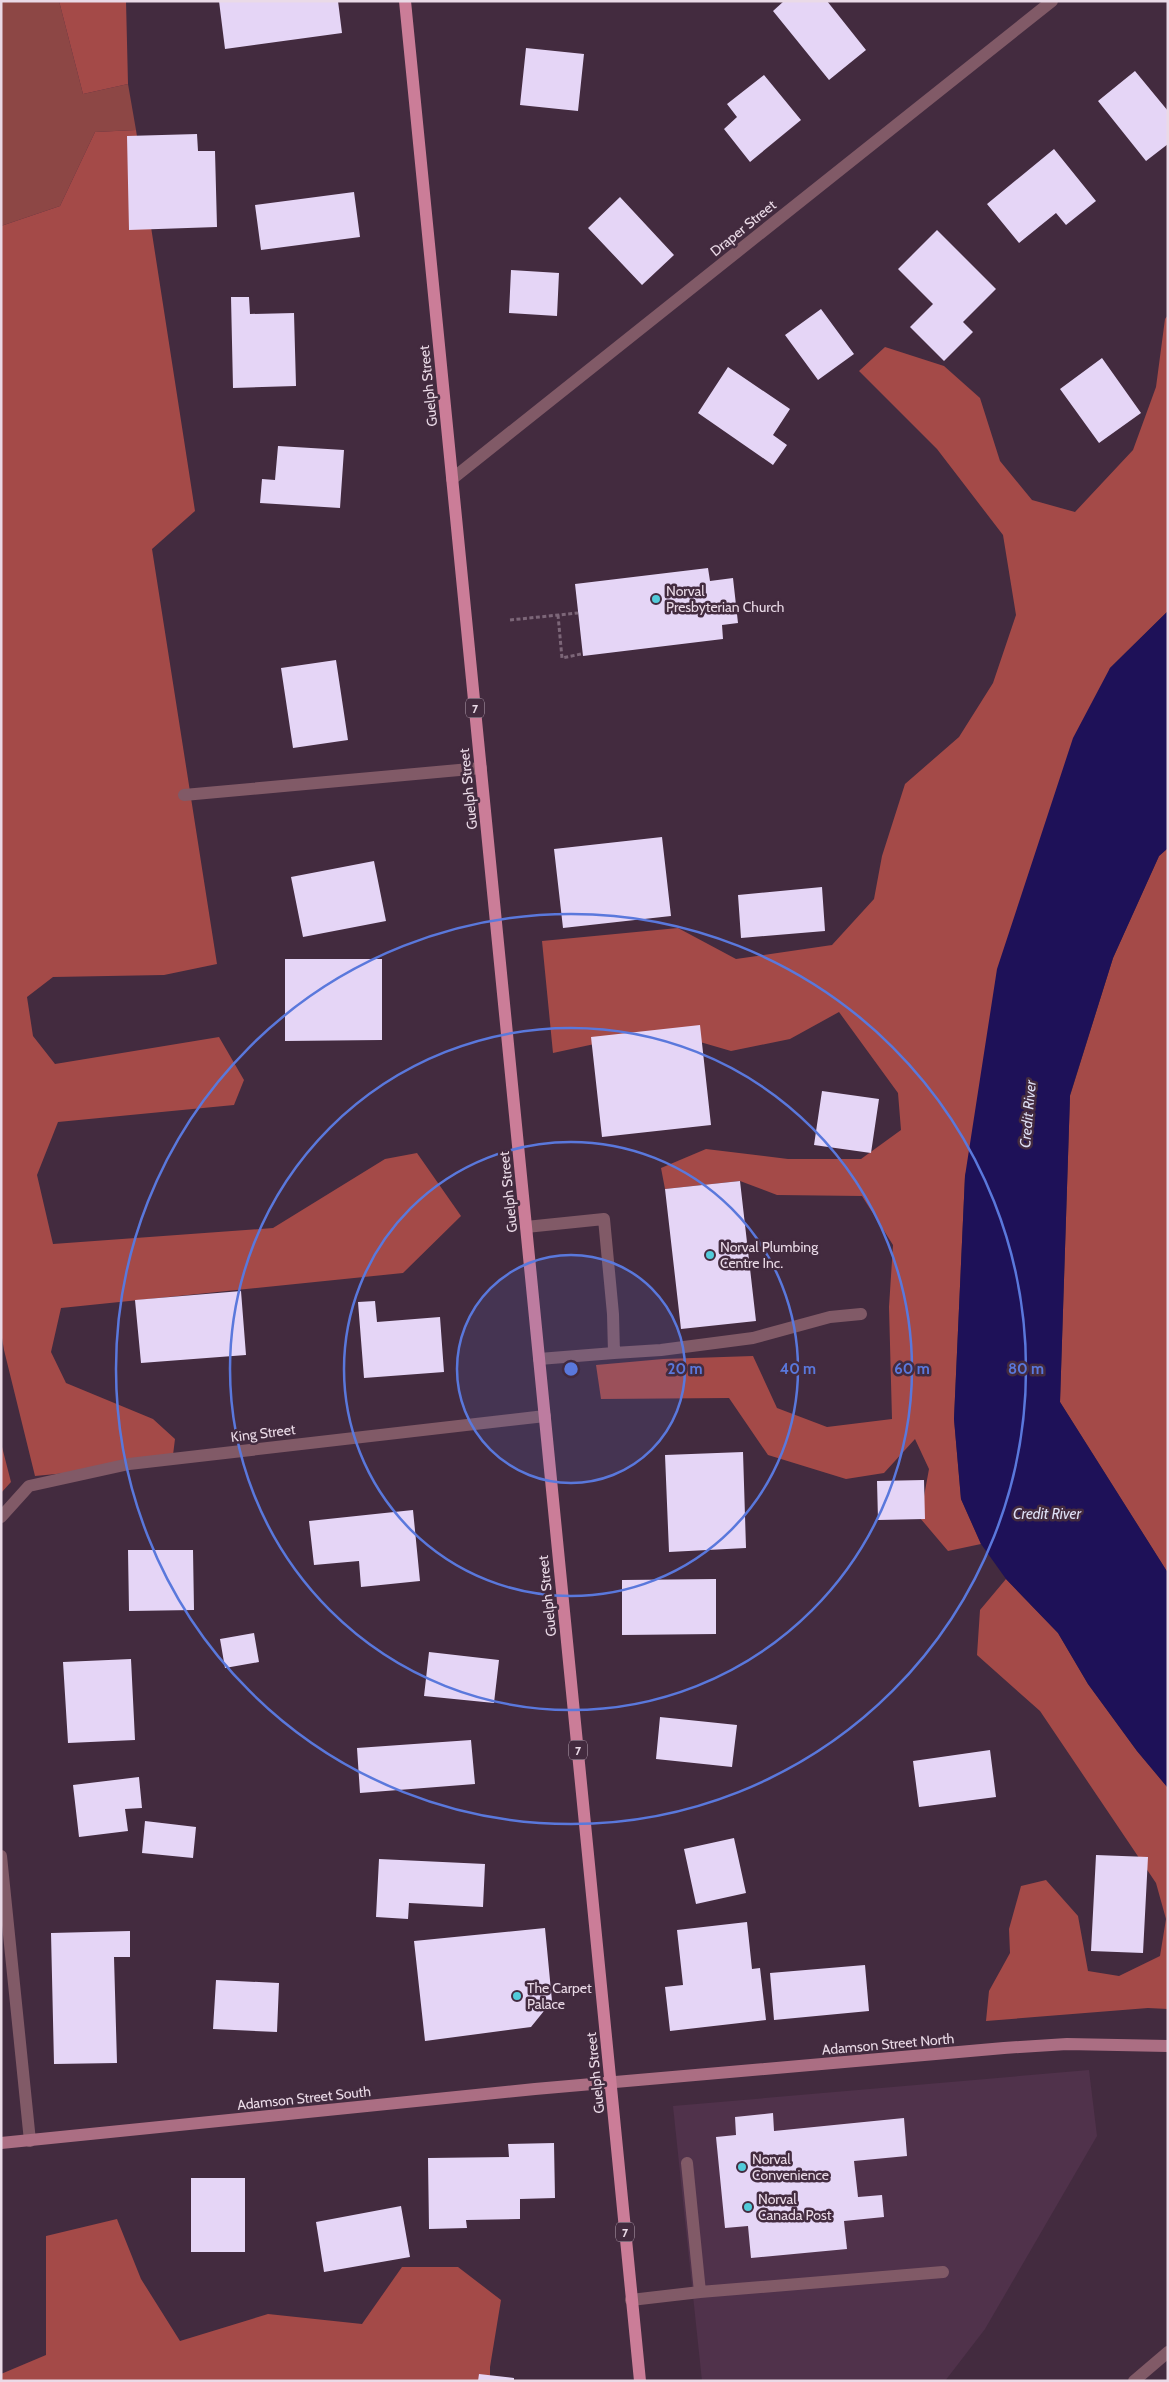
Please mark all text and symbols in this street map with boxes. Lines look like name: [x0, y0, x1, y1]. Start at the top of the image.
street label: Draper Street: [706, 196, 780, 260]
street label: Guelph Street: [415, 344, 441, 428]
place label: Norval Presbyterian Church: [666, 582, 784, 616]
marker: Norval Presbyterian Church: [650, 593, 662, 605]
road number: 7: [466, 698, 484, 718]
street label: Guelph Street: [455, 747, 481, 831]
water label: Credit River: [1016, 1078, 1040, 1149]
street label: Guelph Street: [495, 1150, 521, 1234]
place label: Norval Plumbing Centre Inc.: [720, 1238, 819, 1272]
marker: Norval Plumbing Centre Inc.: [704, 1249, 716, 1261]
centre of rings: [562, 1360, 580, 1378]
text: 20 m: [668, 1360, 702, 1378]
text: 40 m: [780, 1360, 816, 1378]
text: 60 m: [894, 1360, 930, 1378]
text: 80 m: [1008, 1360, 1044, 1378]
street label: King Street: [230, 1420, 297, 1446]
water label: Credit River: [1013, 1505, 1082, 1523]
street label: Guelph Street: [534, 1554, 560, 1638]
road number: 7: [569, 1740, 587, 1760]
place label: The Carpet Palace: [527, 1979, 592, 2013]
marker: The Carpet Palace: [511, 1990, 523, 2002]
street label: Adamson Street North: [821, 2029, 955, 2059]
street label: Guelph Street: [582, 2031, 608, 2115]
street label: Adamson Street South: [236, 2082, 372, 2114]
place label: Norval Convenience: [752, 2150, 829, 2184]
marker: Norval Convenience: [736, 2161, 748, 2173]
place label: Norval Canada Post: [758, 2190, 832, 2224]
marker: Norval Canada Post: [742, 2201, 754, 2213]
road number: 7: [616, 2222, 634, 2242]

